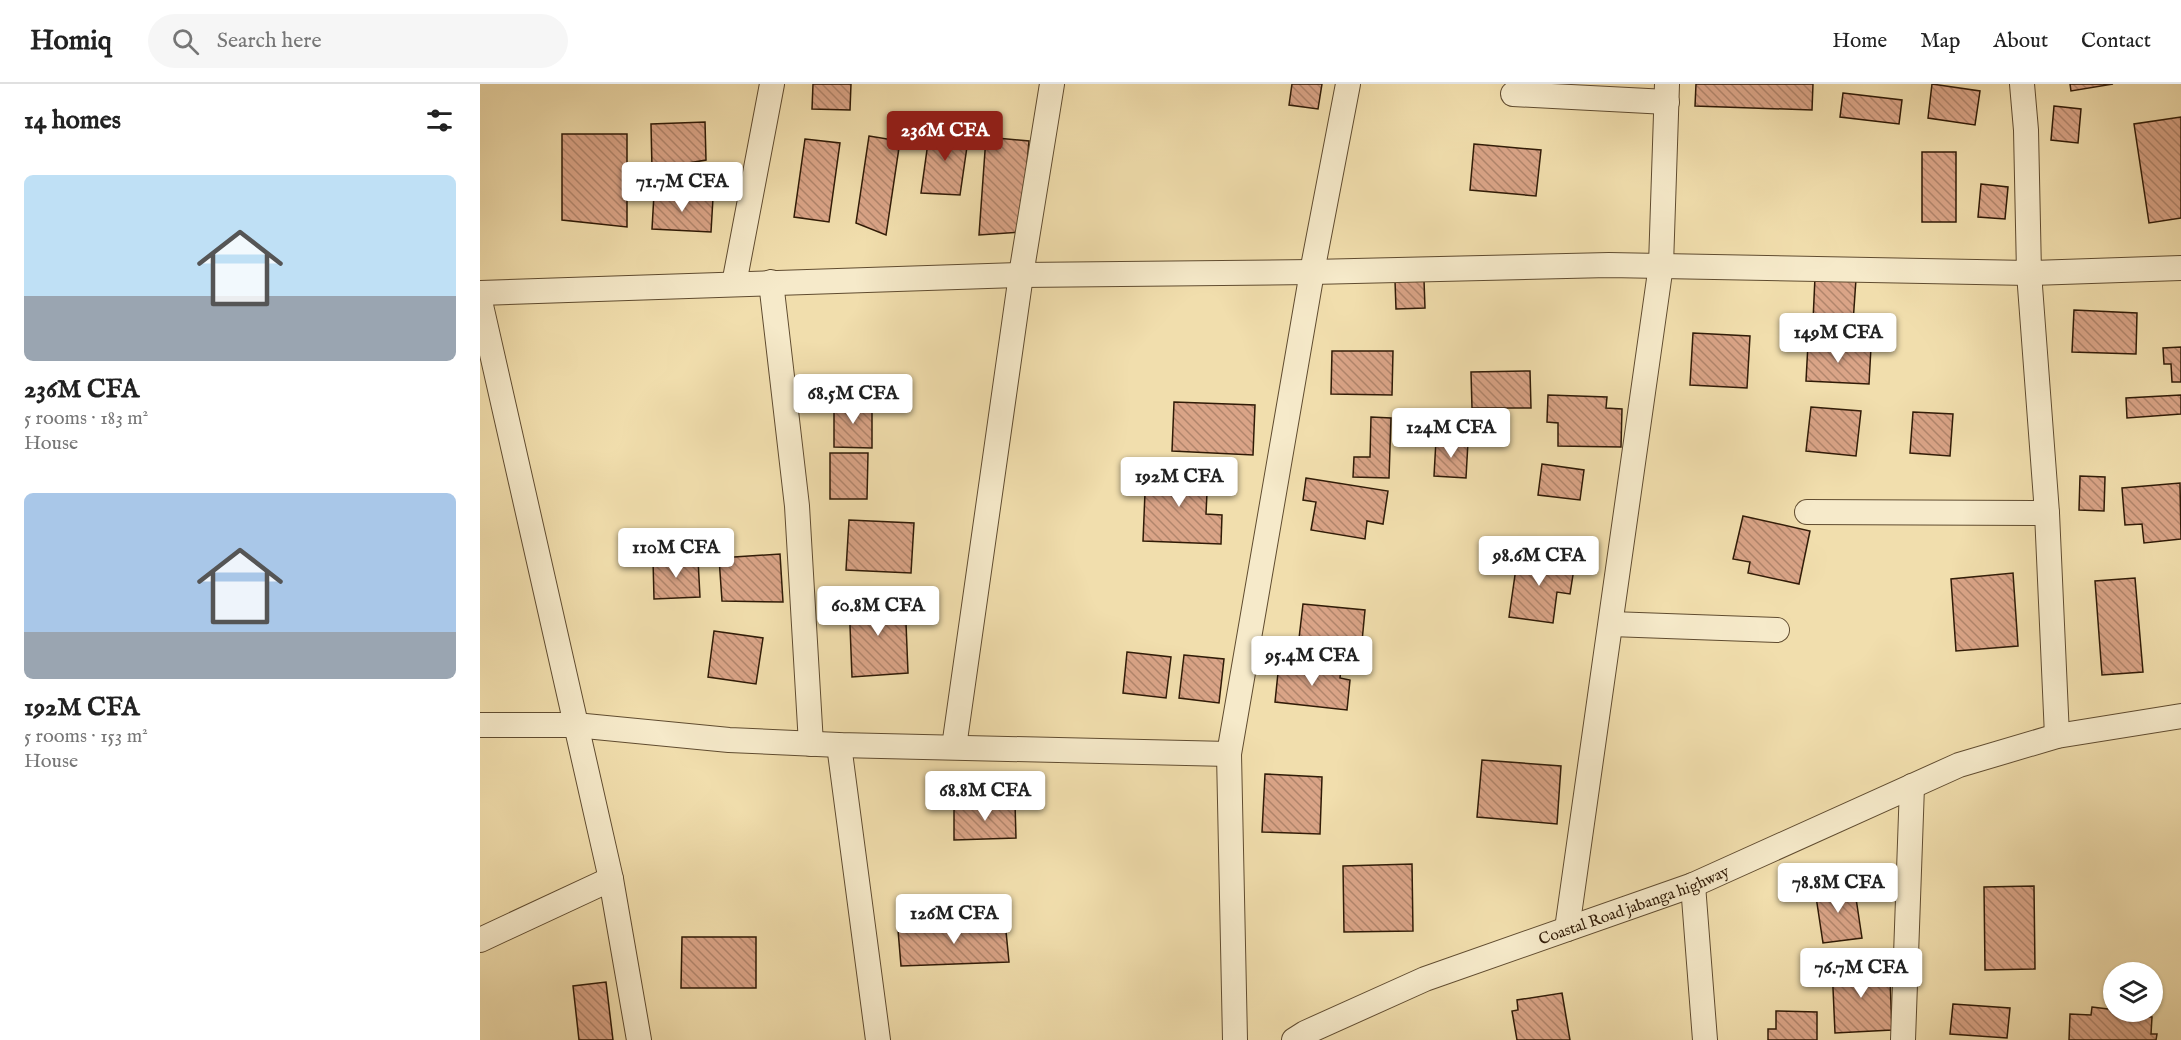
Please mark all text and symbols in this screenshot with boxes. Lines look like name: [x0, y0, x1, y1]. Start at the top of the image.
search box: [148, 14, 568, 68]
text: Homiq: [30, 24, 112, 59]
icon: search: [169, 25, 202, 58]
text: Search here: [217, 27, 322, 55]
text: Home: [1832, 28, 1887, 55]
text: Map: [1920, 28, 1960, 55]
text: About: [1993, 28, 2048, 55]
text: Contact: [2081, 28, 2151, 55]
text: 14 homes: [24, 104, 121, 137]
icon: filters: [423, 104, 456, 137]
pin: 236M CFA: [883, 111, 1007, 162]
text: 236M CFA: [901, 118, 989, 143]
pin: 71.7M CFA: [613, 162, 751, 213]
text: 71.7M CFA: [636, 169, 728, 194]
icon: home: [186, 214, 294, 322]
pin: 149M CFA: [1776, 313, 1900, 364]
text: 149M CFA: [1793, 320, 1883, 345]
text: 236M CFA: [24, 373, 139, 406]
pin: 68.5M CFA: [784, 374, 922, 425]
text: 68.5M CFA: [808, 381, 898, 406]
text: 5 rooms · 183 m²: [24, 406, 148, 431]
pin: 124M CFA: [1389, 408, 1513, 459]
text: 124M CFA: [1406, 415, 1496, 440]
text: House: [24, 431, 78, 456]
pin: 192M CFA: [1117, 457, 1241, 508]
text: 192M CFA: [1135, 464, 1223, 489]
pin: 110M CFA: [614, 528, 738, 579]
icon: home: [186, 532, 294, 640]
text: 110M CFA: [632, 535, 720, 560]
pin: 98.6M CFA: [1470, 536, 1608, 587]
text: 98.6M CFA: [1493, 543, 1585, 568]
pin: 60.8M CFA: [809, 586, 947, 637]
text: 60.8M CFA: [831, 593, 925, 618]
pin: 95.4M CFA: [1243, 636, 1381, 687]
text: 95.4M CFA: [1265, 643, 1359, 668]
text: 192M CFA: [24, 691, 139, 724]
text: 5 rooms · 153 m²: [24, 724, 148, 749]
text: House: [24, 749, 78, 774]
pin: 68.8M CFA: [916, 771, 1054, 822]
text: 68.8M CFA: [939, 778, 1031, 803]
street label: Coastal Road jabanga highway: [1536, 862, 1733, 950]
pin: 78.8M CFA: [1769, 863, 1907, 914]
text: 78.8M CFA: [1792, 870, 1884, 895]
pin: 126M CFA: [892, 894, 1016, 945]
text: 126M CFA: [910, 901, 998, 926]
pin: 76.7M CFA: [1792, 948, 1930, 999]
text: 76.7M CFA: [1814, 955, 1908, 980]
map controls: [2103, 962, 2163, 1022]
button: layers: [2103, 962, 2163, 1022]

